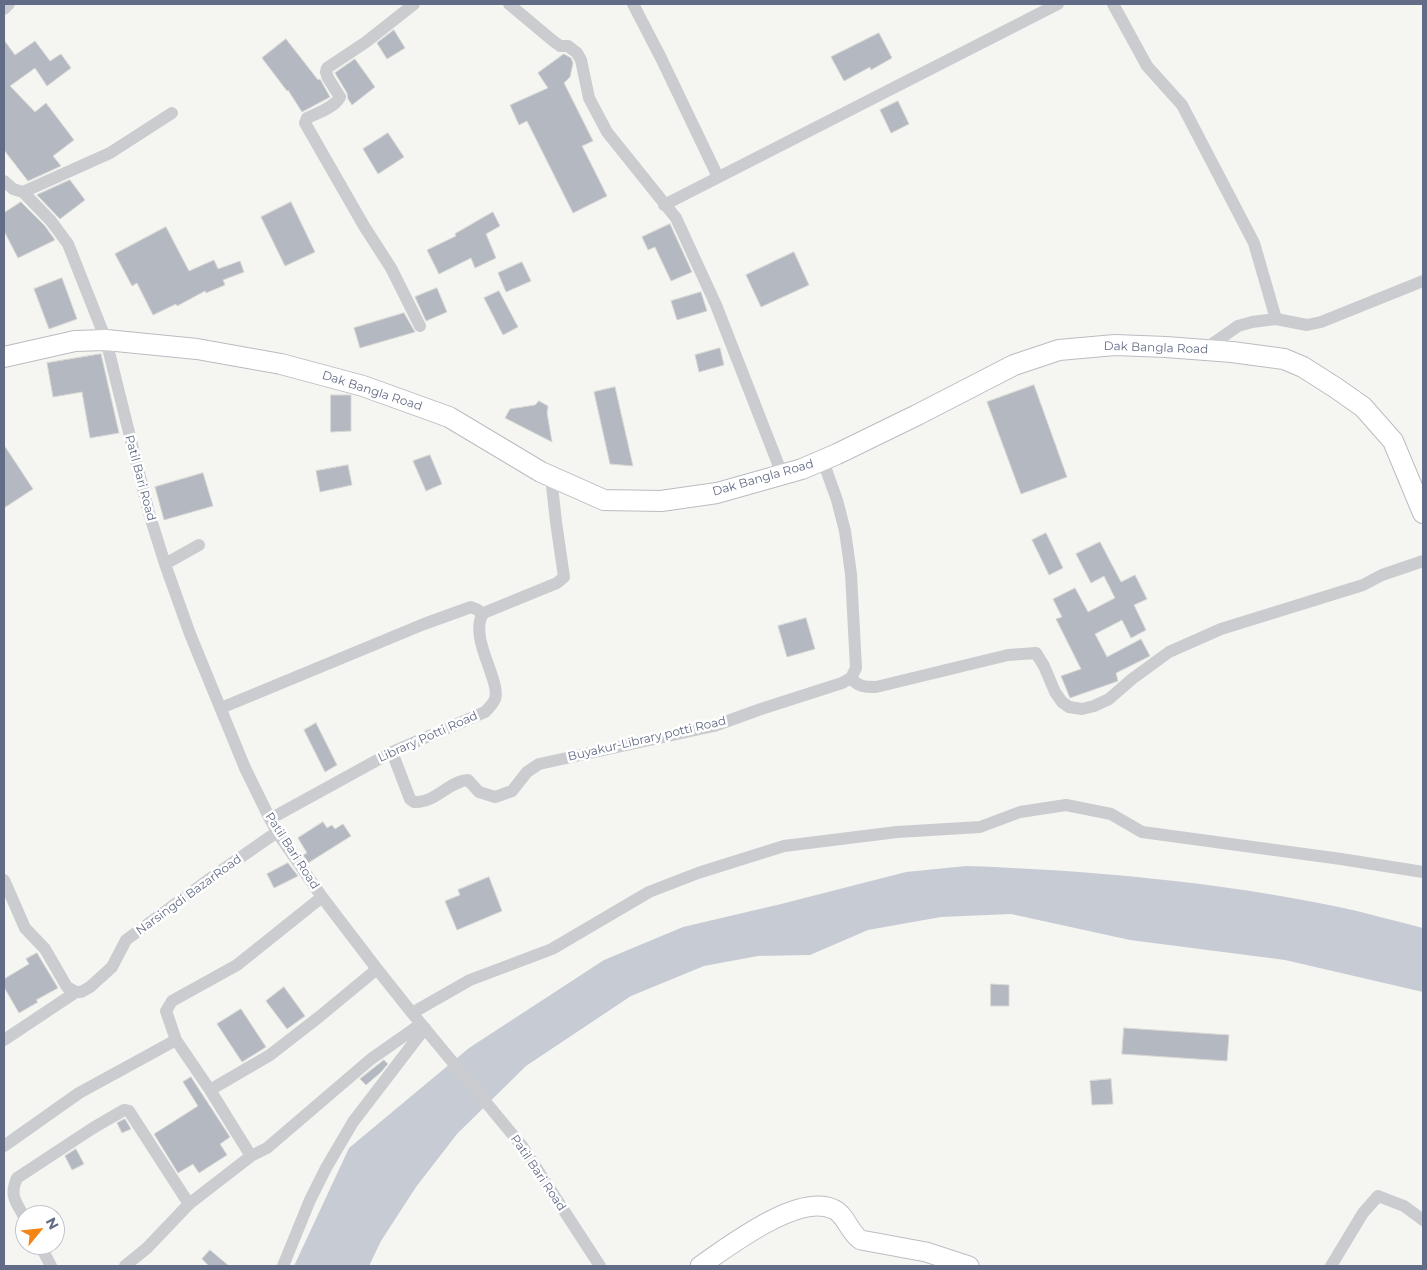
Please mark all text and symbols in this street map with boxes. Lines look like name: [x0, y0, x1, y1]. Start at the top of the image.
street label: Dak Bangla Road: [1103, 339, 1209, 357]
street label: Dak Bangla Road: [320, 368, 424, 414]
street label: Patil Bari Road: [122, 433, 158, 523]
street label: Dak Bangla Road: [711, 457, 815, 499]
street label: Library Potti Road: [376, 709, 480, 765]
street label: Buyakur-Library potti Road: [566, 714, 728, 764]
street label: Patil Bari Road: [262, 810, 322, 892]
street label: Narsingdi BazarRoad: [133, 852, 245, 938]
street label: Patil Bari Road: [507, 1132, 569, 1214]
north arrow: [15, 1205, 65, 1255]
text: N: [42, 1214, 63, 1233]

